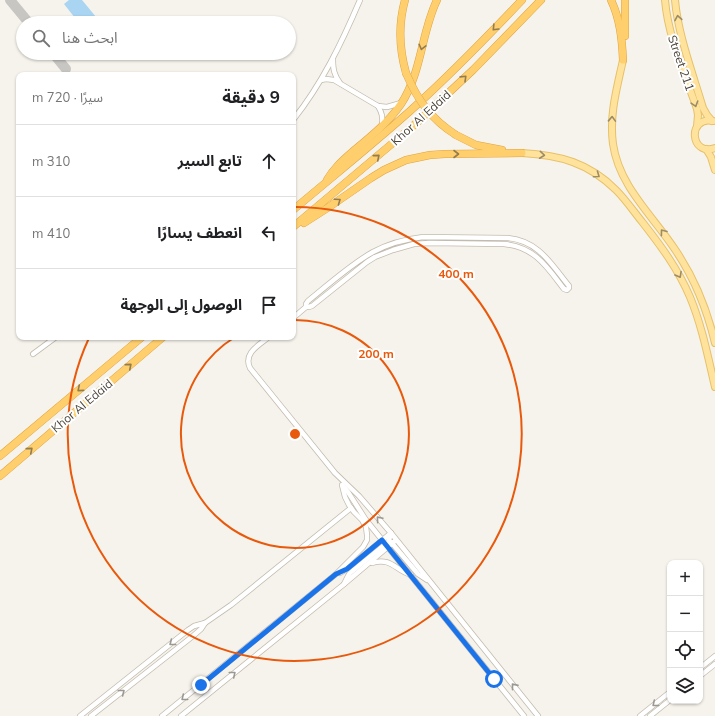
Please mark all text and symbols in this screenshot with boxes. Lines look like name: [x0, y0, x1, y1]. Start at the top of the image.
one-way arrow: [674, 15, 683, 21]
search box: [16, 16, 296, 60]
one-way arrow: [493, 23, 500, 31]
icon: search: [30, 27, 52, 49]
text: ابحث هنا: [62, 28, 118, 47]
street label: Street 211: [665, 33, 698, 93]
one-way arrow: [419, 44, 427, 50]
one-way arrow: [459, 75, 467, 83]
text: 9 دقيقة: [222, 86, 280, 107]
street label: Khor Al Edaid: [388, 87, 454, 148]
text: سيرًا · 720 m: [32, 89, 103, 105]
one-way arrow: [690, 101, 699, 108]
one-way arrow: [608, 116, 617, 122]
icon: ahead: [258, 150, 280, 172]
one-way arrow: [453, 150, 459, 158]
one-way arrow: [539, 150, 546, 159]
text: تابع السير: [178, 151, 242, 170]
text: 310 m: [32, 153, 70, 169]
one-way arrow: [372, 155, 379, 162]
one-way arrow: [593, 170, 600, 177]
one-way arrow: [334, 198, 341, 206]
icon: left: [258, 222, 280, 244]
text: انعطف يسارًا: [157, 223, 242, 242]
text: 410 m: [32, 225, 70, 241]
one-way arrow: [661, 230, 668, 237]
text: 400 m: [438, 266, 474, 281]
one-way arrow: [674, 271, 682, 278]
icon: arrive: [258, 294, 280, 316]
text: الوصول إلى الوجهة: [121, 295, 242, 314]
text: 200 m: [358, 346, 394, 361]
one-way arrow: [124, 364, 131, 371]
street label: Khor Al Edaid: [48, 376, 115, 436]
one-way arrow: [78, 385, 85, 392]
centre of rings: [288, 427, 302, 441]
one-way arrow: [25, 448, 32, 455]
one-way arrow: [377, 517, 384, 524]
map controls: [667, 560, 703, 704]
button: +: [667, 560, 703, 596]
button: −: [667, 596, 703, 632]
button: locate: [667, 632, 703, 668]
one-way arrow: [169, 638, 176, 645]
button: layers: [667, 668, 703, 704]
route start: [485, 670, 503, 688]
one-way arrow: [229, 672, 236, 679]
route end: [192, 676, 210, 694]
one-way arrow: [511, 683, 518, 690]
one-way arrow: [118, 690, 125, 697]
one-way arrow: [182, 694, 189, 701]
one-way arrow: [652, 699, 660, 706]

